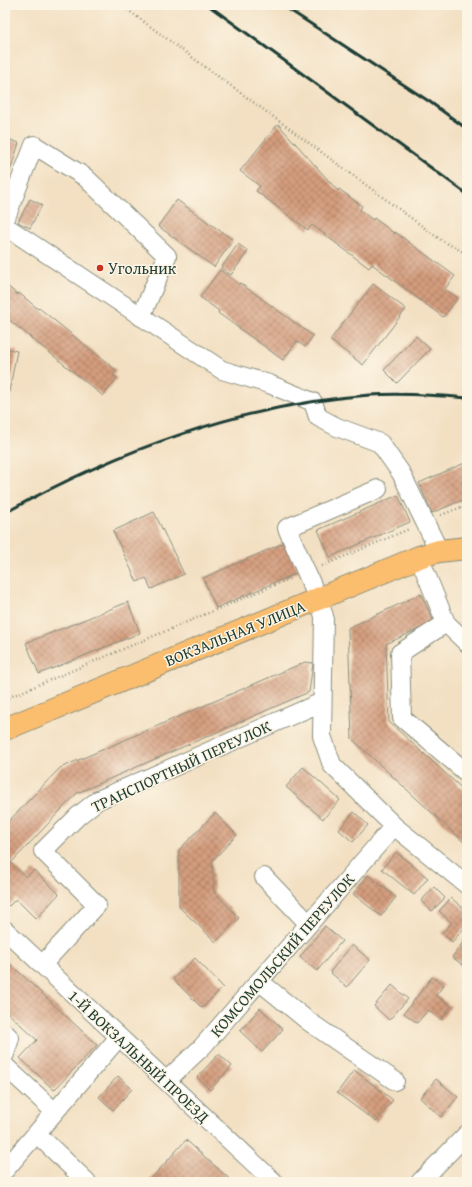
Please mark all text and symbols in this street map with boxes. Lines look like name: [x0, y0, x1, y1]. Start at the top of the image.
place label: Угольник: [108, 256, 177, 280]
marker: Угольник: [95, 263, 105, 273]
street label: ВОКЗАЛЬНАЯ УЛИЦА: [161, 594, 309, 672]
street label: ТРАНСПОРТНЫЙ ПЕРЕУЛОК: [87, 714, 275, 818]
street label: КОМСОМОЛЬСКИЙ ПЕРЕУЛОК: [204, 868, 360, 1042]
street label: 1-Й ВОКЗАЛЬНЫЙ ПРОЕЗД: [63, 984, 215, 1128]

